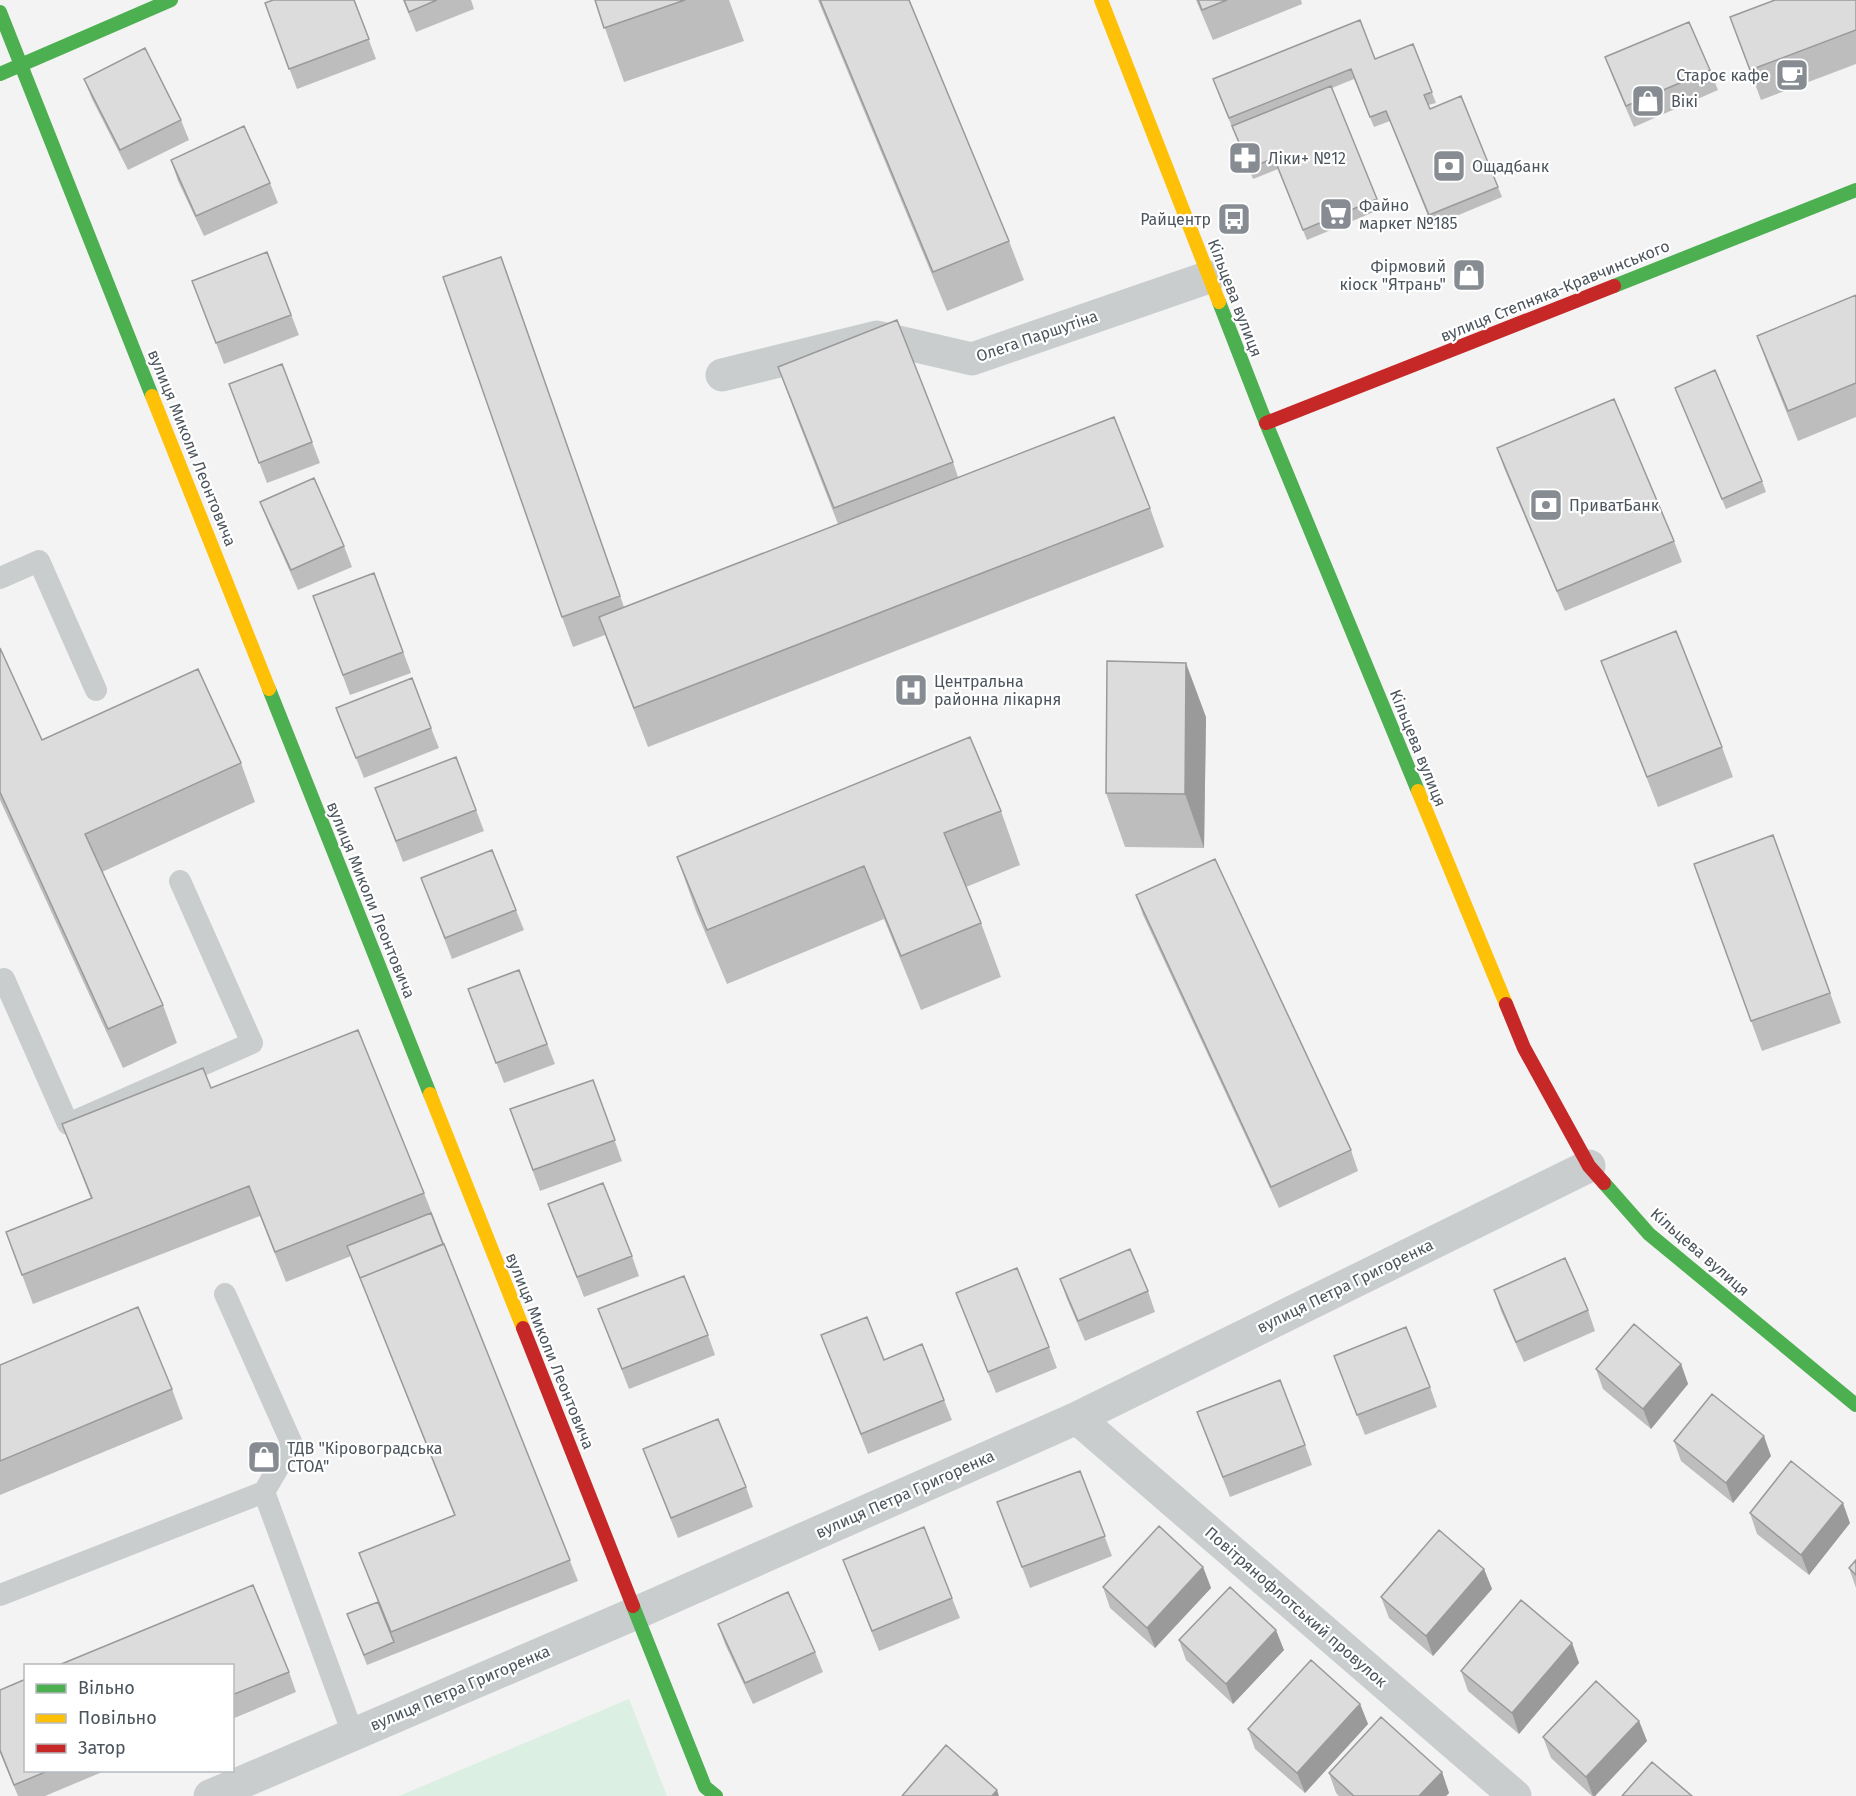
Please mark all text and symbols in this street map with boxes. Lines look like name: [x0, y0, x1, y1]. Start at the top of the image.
cafe icon: Староє кафе: [1774, 57, 1810, 93]
place label: Староє кафе: [1676, 66, 1769, 85]
shop icon: Вікі: [1630, 83, 1666, 119]
place label: Вікі: [1671, 92, 1698, 111]
pharmacy icon: Ліки+ №12: [1227, 140, 1263, 176]
bank icon: Ощадбанк: [1431, 148, 1467, 184]
place label: Ліки+ №12: [1268, 149, 1346, 168]
place label: Ощадбанк: [1472, 157, 1550, 176]
supermarket icon: Файно маркет №185: [1318, 196, 1354, 232]
place label: Файно маркет №185: [1359, 196, 1458, 233]
bus stop icon: Райцентр: [1216, 201, 1252, 237]
place label: Райцентр: [1140, 210, 1211, 229]
street label: Кільцева вулиця: [1204, 236, 1266, 360]
street label: вулиця Степняка-Кравчинського: [1438, 236, 1672, 346]
place label: Фірмовий кіоск "Ятрань": [1339, 257, 1446, 294]
shop icon: Фірмовий кіоск "Ятрань": [1451, 257, 1487, 293]
street label: Олега Паршутіна: [974, 306, 1100, 366]
street label: вулиця Миколи Леонтовича: [144, 347, 240, 549]
bank icon: ПриватБанк: [1528, 487, 1564, 523]
place label: ПриватБанк: [1569, 496, 1660, 515]
hospital icon: Центральна районна лікарня: [893, 672, 929, 708]
place label: Центральна районна лікарня: [934, 672, 1061, 709]
street label: Кільцева вулиця: [1386, 687, 1450, 809]
street label: вулиця Миколи Леонтовича: [323, 799, 419, 1001]
street label: Кільцева вулиця: [1647, 1204, 1753, 1300]
street label: вулиця Петра Григоренка: [1254, 1235, 1436, 1337]
street label: вулиця Миколи Леонтовича: [502, 1250, 598, 1452]
shop icon: ТДВ "Кіровоградська СТОА": [246, 1439, 282, 1475]
place label: ТДВ "Кіровоградська СТОА": [287, 1439, 442, 1476]
street label: вулиця Петра Григоренка: [813, 1446, 997, 1542]
street label: Повітрянофлотський провулок: [1201, 1523, 1391, 1692]
street label: вулиця Петра Григоренка: [367, 1641, 553, 1735]
legend: [24, 1664, 234, 1772]
text: Вільно: [78, 1677, 135, 1699]
text: Повільно: [78, 1707, 157, 1729]
text: Затор: [78, 1737, 126, 1759]

